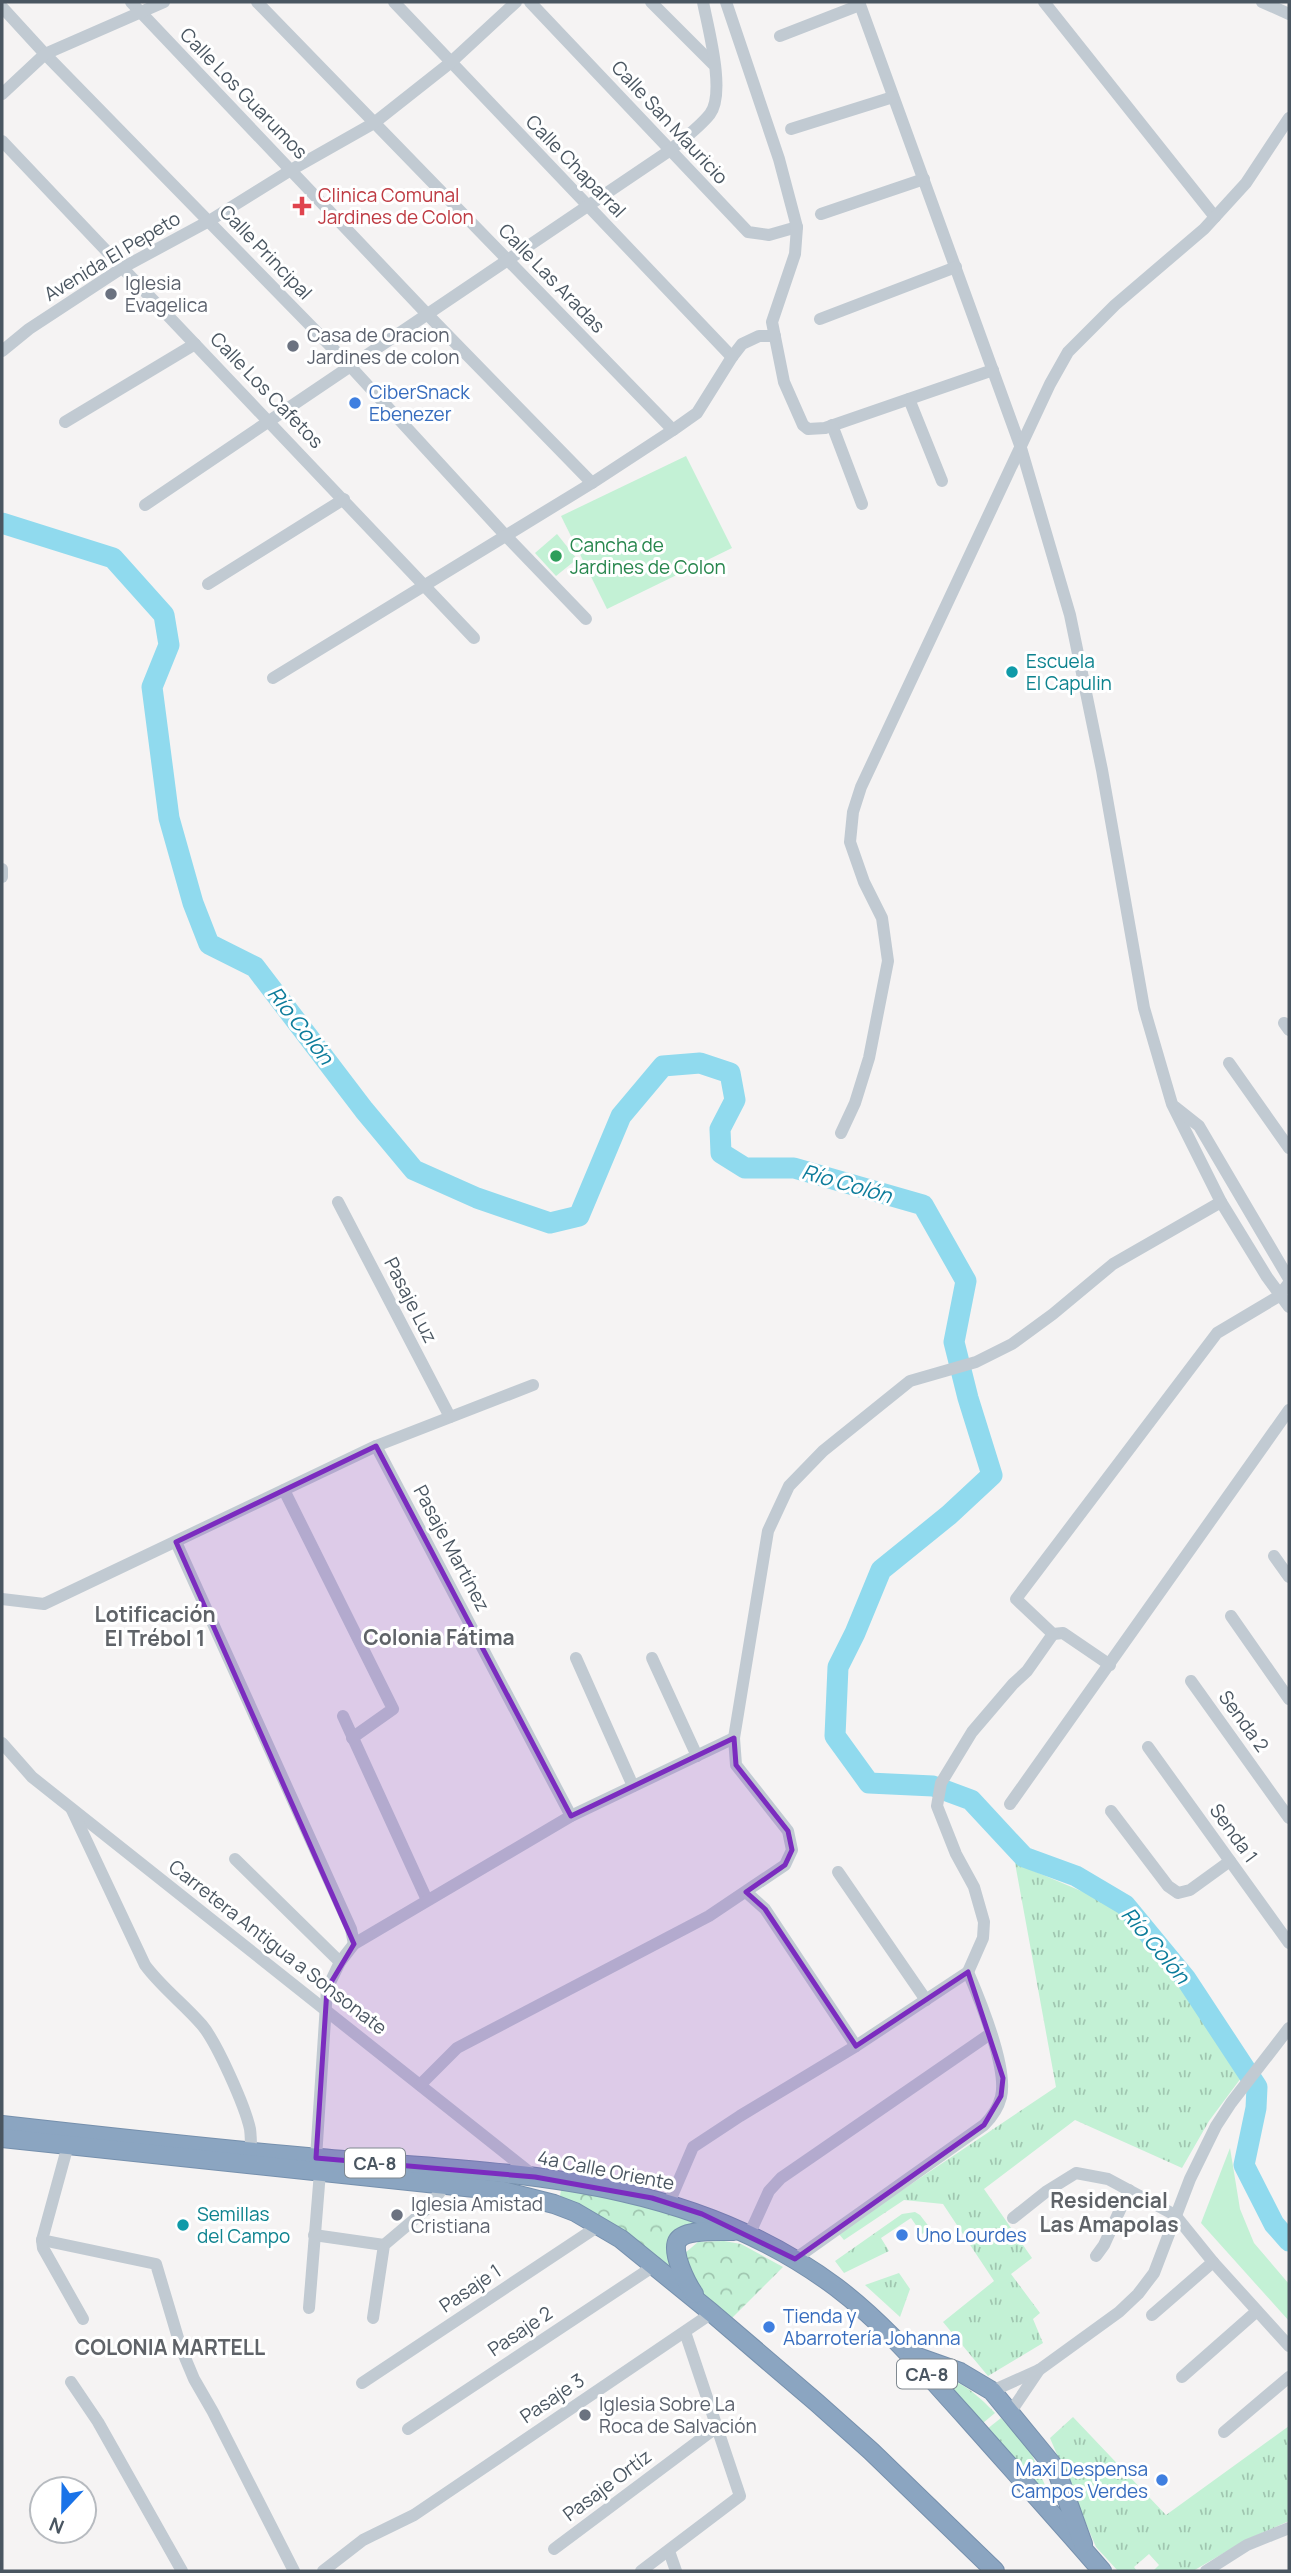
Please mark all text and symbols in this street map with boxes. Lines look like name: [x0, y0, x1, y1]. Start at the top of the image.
street label: Calle Los Guarumos: [175, 22, 313, 164]
street label: Calle San Mauricio: [606, 55, 734, 189]
street label: Calle Chaparral: [520, 109, 632, 223]
place label: Clinica Comunal Jardines de Colon: [318, 182, 474, 230]
marker: Clinica Comunal Jardines de Colon: [292, 196, 312, 216]
street label: Calle Principal: [214, 199, 318, 305]
street label: Avenida El Pepeto: [39, 205, 185, 307]
street label: Calle Las Aradas: [493, 218, 611, 338]
place label: Iglesia Evagelica: [125, 270, 208, 318]
marker: Iglesia Evagelica: [103, 286, 119, 302]
place label: Casa de Oracion Jardines de colon: [307, 322, 459, 370]
street label: Calle Los Cafetos: [205, 326, 329, 454]
marker: Casa de Oracion Jardines de colon: [285, 338, 301, 354]
place label: CiberSnack Ebenezer: [369, 379, 470, 427]
marker: CiberSnack Ebenezer: [347, 395, 363, 411]
place label: Cancha de Jardines de Colon: [570, 532, 726, 580]
marker: Cancha de Jardines de Colon: [548, 548, 564, 564]
place label: Escuela El Capulin: [1026, 648, 1112, 696]
marker: Escuela El Capulin: [1004, 664, 1020, 680]
water label: Río Colón: [262, 980, 341, 1071]
water label: Río Colón: [799, 1157, 897, 1210]
street label: Pasaje Luz: [378, 1253, 444, 1347]
street label: Pasaje Martínez: [408, 1480, 496, 1616]
district label: Lotificación El Trébol 1: [94, 1600, 216, 1652]
district label: Colonia Fátima: [363, 1623, 515, 1651]
street label: Senda 2: [1213, 1685, 1275, 1757]
street label: Senda 1: [1204, 1798, 1264, 1868]
street label: Carretera Antigua a Sonsonate: [164, 1854, 392, 2040]
water label: Río Colón: [1116, 1901, 1197, 1990]
street label: 4a Calle Oriente: [535, 2144, 677, 2196]
road number: CA-8: [345, 2148, 405, 2178]
district label: Residencial Las Amapolas: [1039, 2186, 1179, 2238]
place label: Iglesia Amistad Cristiana: [411, 2191, 543, 2239]
place label: Semillas del Campo: [197, 2201, 290, 2249]
marker: Iglesia Amistad Cristiana: [389, 2207, 405, 2223]
marker: Semillas del Campo: [175, 2217, 191, 2233]
place label: Uno Lourdes: [916, 2222, 1027, 2248]
marker: Uno Lourdes: [894, 2227, 910, 2243]
street label: Pasaje 1: [434, 2258, 506, 2318]
street label: Pasaje 2: [483, 2300, 557, 2362]
place label: Tienda y Abarrotería Johanna: [783, 2303, 961, 2351]
marker: Tienda y Abarrotería Johanna: [761, 2319, 777, 2335]
district label: COLONIA MARTELL: [75, 2333, 265, 2361]
road number: CA-8: [897, 2360, 957, 2388]
street label: Pasaje 3: [515, 2367, 589, 2429]
place label: Iglesia Sobre La Roca de Salvación: [599, 2391, 757, 2439]
marker: Iglesia Sobre La Roca de Salvación: [577, 2407, 593, 2423]
street label: Pasaje Ortíz: [557, 2443, 657, 2527]
place label: Maxi Despensa Campos Verdes: [1011, 2456, 1148, 2504]
marker: Maxi Despensa Campos Verdes: [1154, 2472, 1170, 2488]
north arrow: [28, 2475, 98, 2545]
text: N: [45, 2511, 68, 2540]

